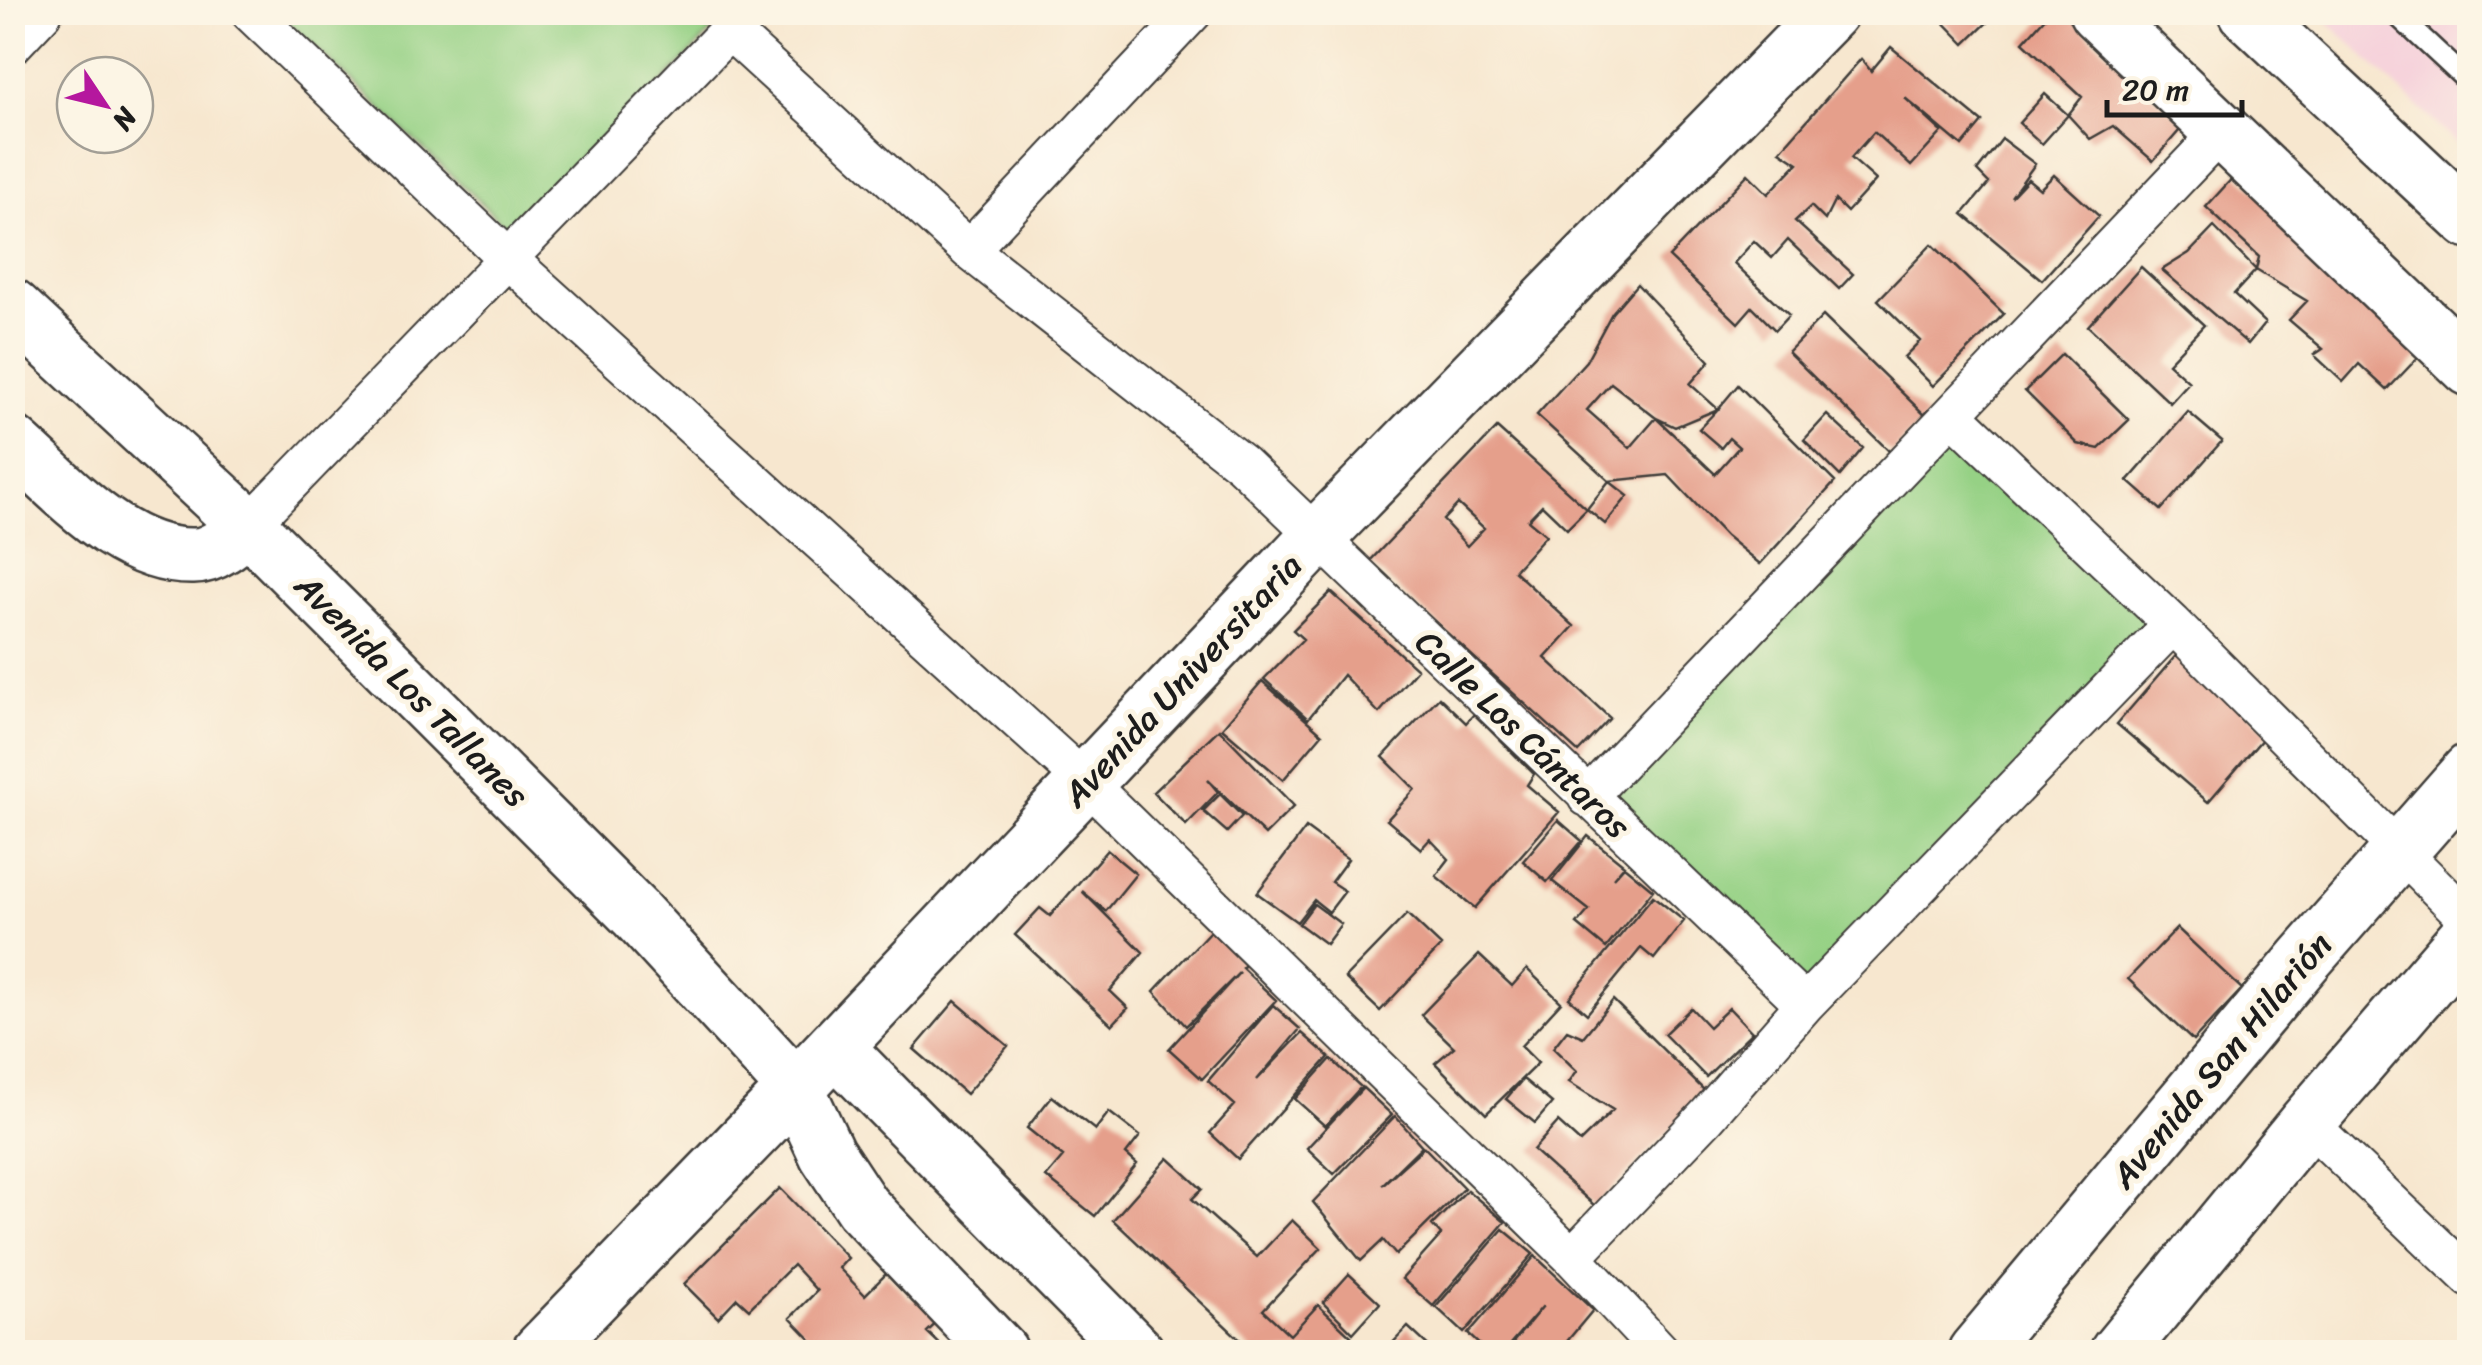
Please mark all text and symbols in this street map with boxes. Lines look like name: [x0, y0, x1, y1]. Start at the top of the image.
north arrow: [55, 55, 155, 155]
scale bar: [2107, 55, 2242, 117]
text: 20 m: [2122, 63, 2189, 117]
text: N: [99, 96, 151, 142]
street label: Avenida Universitaria: [1046, 537, 1318, 823]
street label: Avenida Los Tallanes: [279, 557, 545, 823]
street label: Calle Los Cántaros: [1400, 614, 1647, 855]
street label: Avenida San Hilarión: [2093, 917, 2348, 1204]

